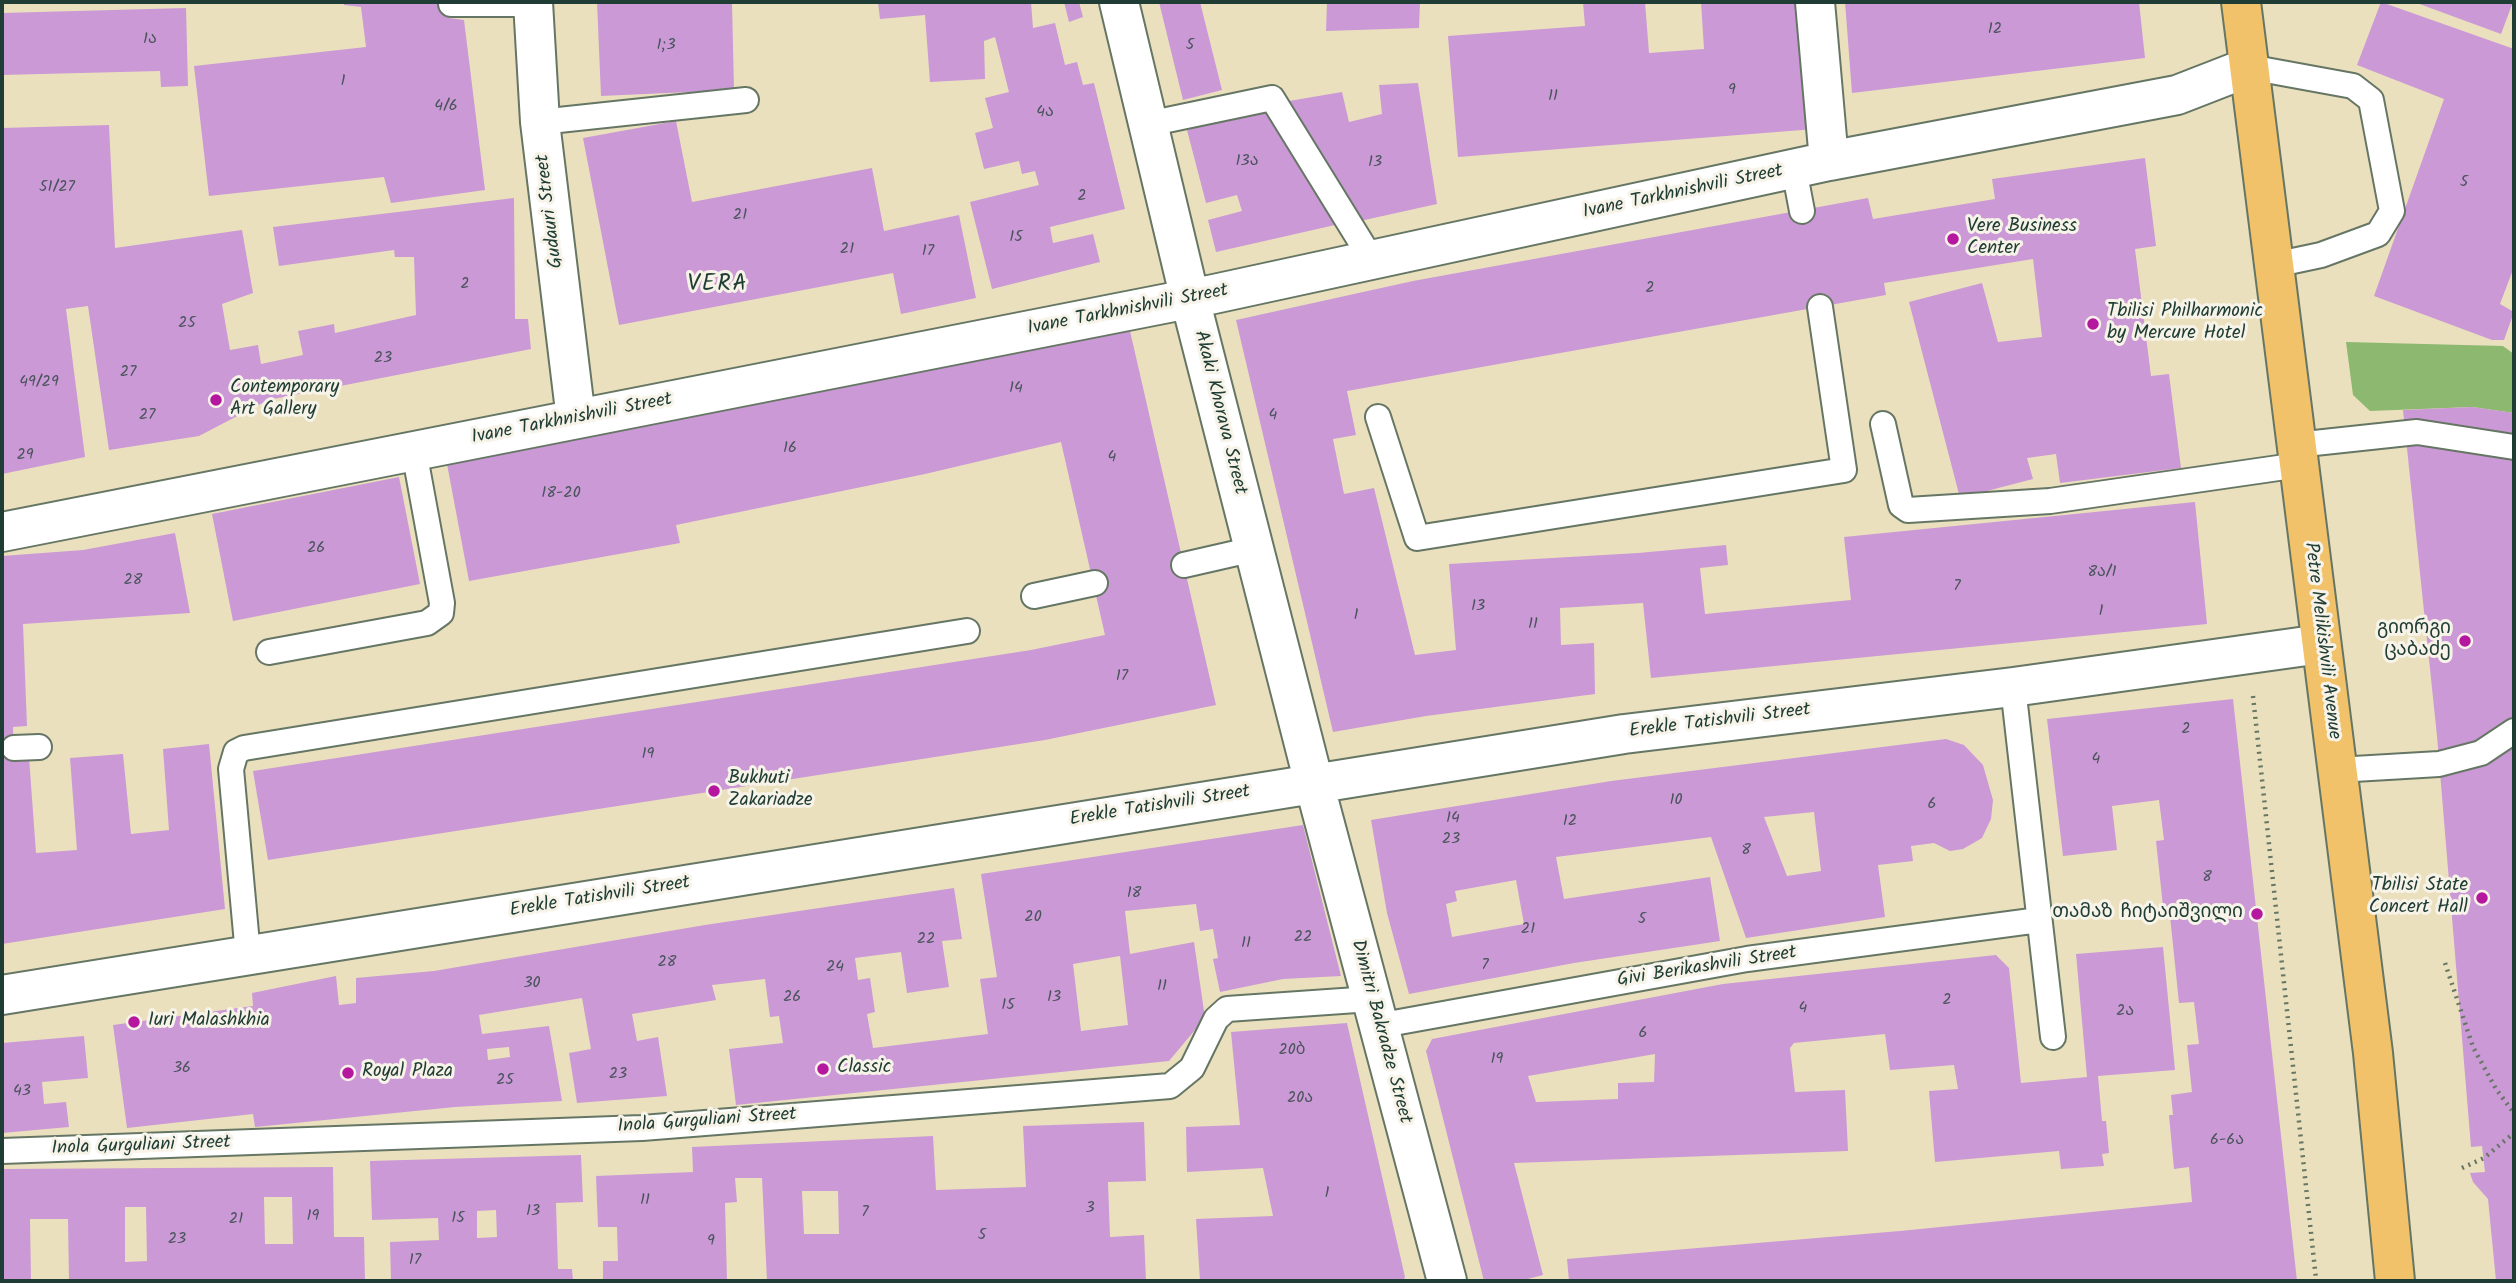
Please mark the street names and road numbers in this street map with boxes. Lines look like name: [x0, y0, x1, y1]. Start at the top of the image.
street label: Gudauri Street: [533, 153, 569, 269]
street label: Ivane Tarkhnishvili Street: [1581, 161, 1785, 225]
street label: Ivane Tarkhnishvili Street: [1026, 280, 1230, 342]
street label: Akaki Khorava Street: [1188, 329, 1250, 497]
street label: Ivane Tarkhnishvili Street: [470, 389, 674, 451]
street label: Petre Melikishvili Avenue: [2298, 541, 2344, 741]
street label: Erekle Tatishvili Street: [1628, 700, 1812, 744]
street label: Erekle Tatishvili Street: [1068, 781, 1252, 833]
street label: Erekle Tatishvili Street: [508, 872, 692, 924]
street label: Dimitri Bakradze Street: [1344, 938, 1416, 1126]
street label: Givi Berikashvili Street: [1616, 943, 1798, 993]
street label: Inola Gurguliani Street: [617, 1104, 797, 1140]
street label: Inola Gurguliani Street: [51, 1132, 231, 1162]

